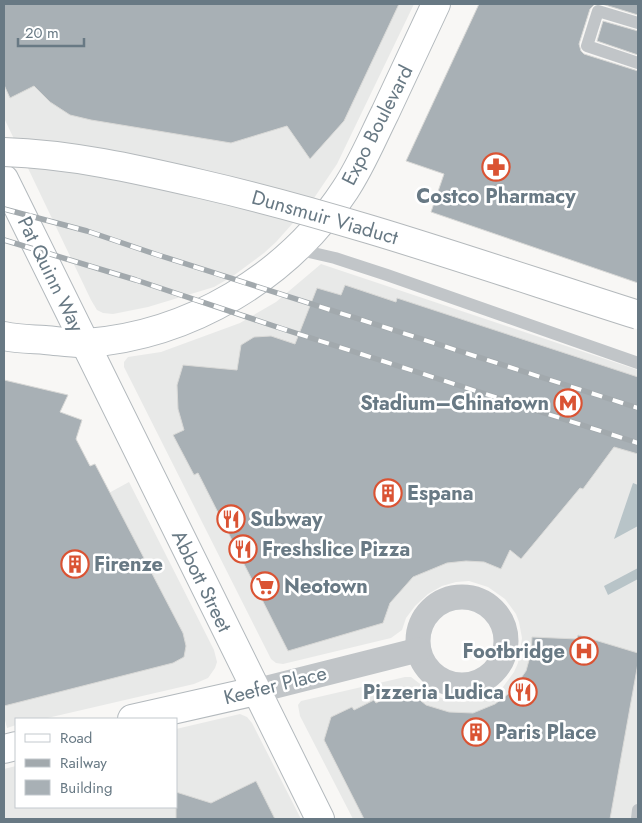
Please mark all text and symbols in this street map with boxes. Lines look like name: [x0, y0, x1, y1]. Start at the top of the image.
scale bar: [18, 15, 84, 47]
text: 20 m: [25, 22, 59, 44]
street label: Expo Boulevard: [335, 60, 420, 190]
pharmacy icon: Costco Pharmacy: [481, 152, 511, 182]
place label: Costco Pharmacy: [416, 182, 576, 211]
street label: Dunsmuir Viaduct: [248, 183, 402, 252]
street label: Pat Quinn Way: [10, 212, 91, 337]
metro station icon: Stadium–Chinatown: [553, 388, 583, 418]
place label: Stadium–Chinatown: [360, 389, 549, 418]
building icon: Espana: [373, 478, 403, 508]
place label: Espana: [407, 479, 474, 508]
restaurant icon: Subway: [216, 504, 246, 534]
place label: Subway: [250, 505, 323, 534]
street label: Abbott Street: [164, 525, 239, 637]
restaurant icon: Freshslice Pizza: [228, 534, 258, 564]
place label: Freshslice Pizza: [262, 535, 410, 564]
building icon: Firenze: [60, 549, 90, 579]
place label: Firenze: [94, 550, 163, 579]
supermarket icon: Neotown: [250, 571, 280, 601]
place label: Neotown: [284, 572, 368, 601]
hospital icon: Footbridge: [569, 636, 599, 666]
place label: Footbridge: [463, 637, 565, 666]
street label: Keefer Place: [221, 659, 330, 712]
restaurant icon: Pizzeria Ludica: [508, 677, 538, 707]
place label: Pizzeria Ludica: [363, 678, 504, 707]
building icon: Paris Place: [461, 717, 491, 747]
legend: [15, 718, 178, 808]
place label: Paris Place: [495, 718, 596, 747]
text: Road: [60, 727, 92, 749]
text: Railway: [60, 752, 107, 774]
text: Building: [60, 777, 112, 799]

